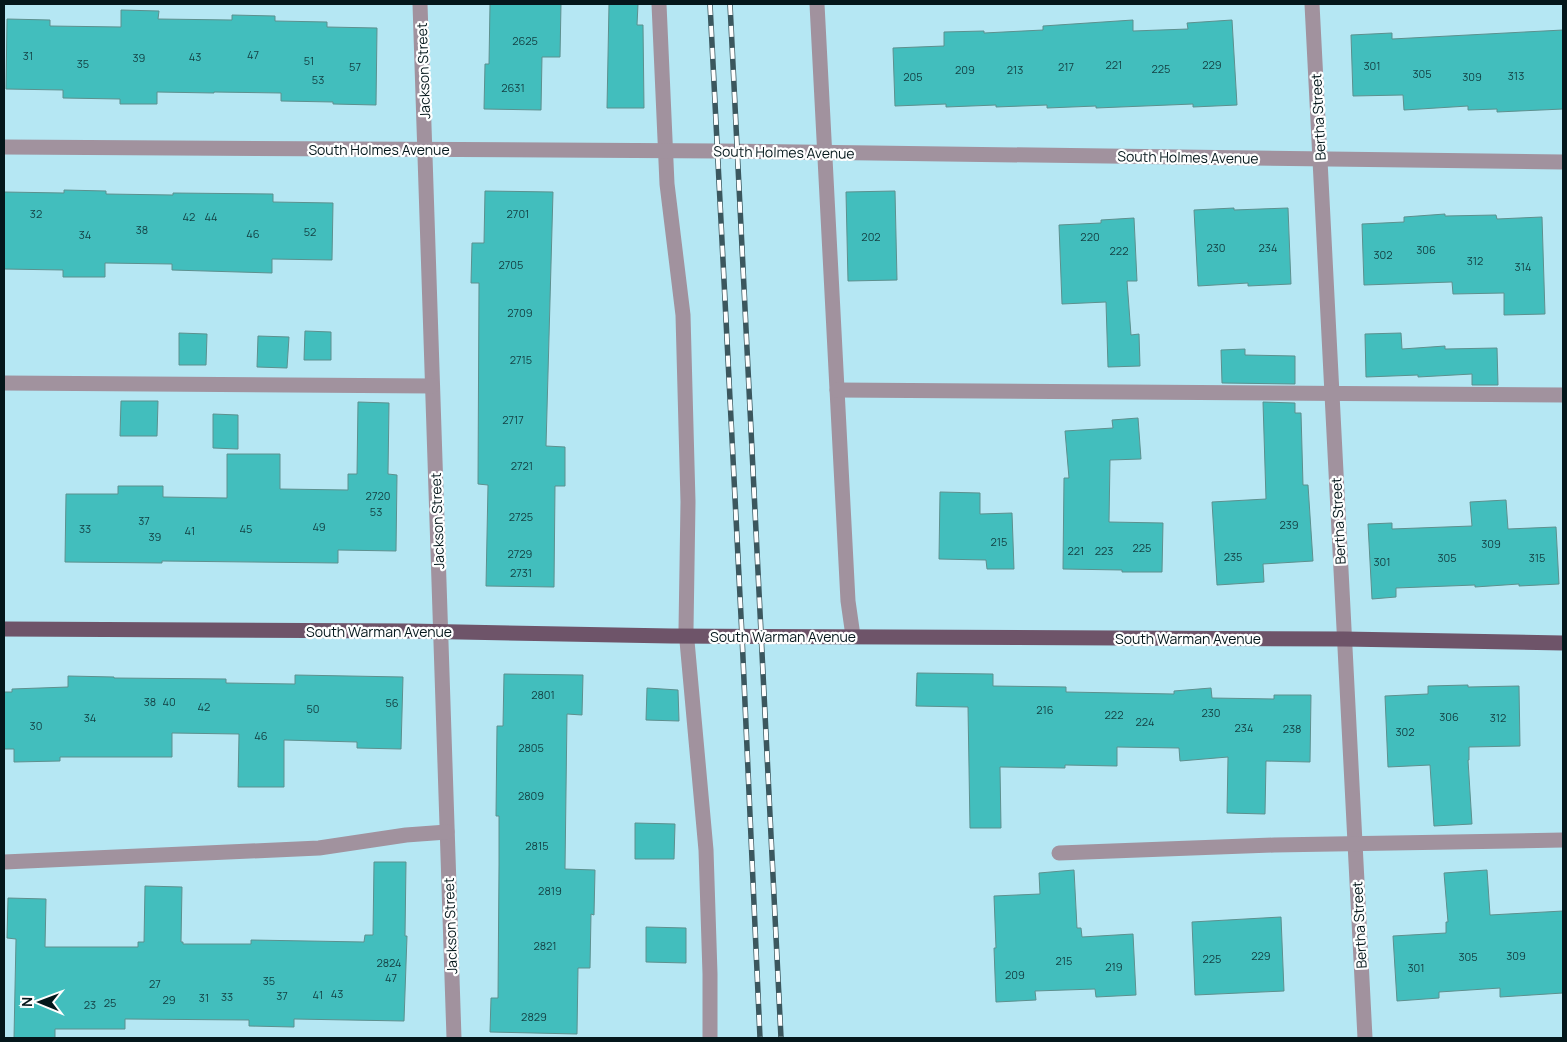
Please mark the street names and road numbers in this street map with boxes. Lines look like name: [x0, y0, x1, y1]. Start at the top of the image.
street label: Jackson Street: [412, 22, 434, 120]
street label: Bertha Street: [1306, 72, 1330, 161]
street label: South Holmes Avenue: [308, 140, 450, 159]
street label: South Holmes Avenue: [713, 141, 855, 163]
street label: South Holmes Avenue: [1117, 146, 1259, 168]
street label: Jackson Street: [426, 472, 448, 570]
street label: Bertha Street: [1326, 476, 1350, 565]
street label: South Warman Avenue: [306, 622, 452, 641]
street label: South Warman Avenue: [710, 627, 856, 646]
street label: South Warman Avenue: [1115, 629, 1261, 648]
street label: Jackson Street: [439, 877, 461, 975]
street label: Bertha Street: [1347, 880, 1371, 969]

